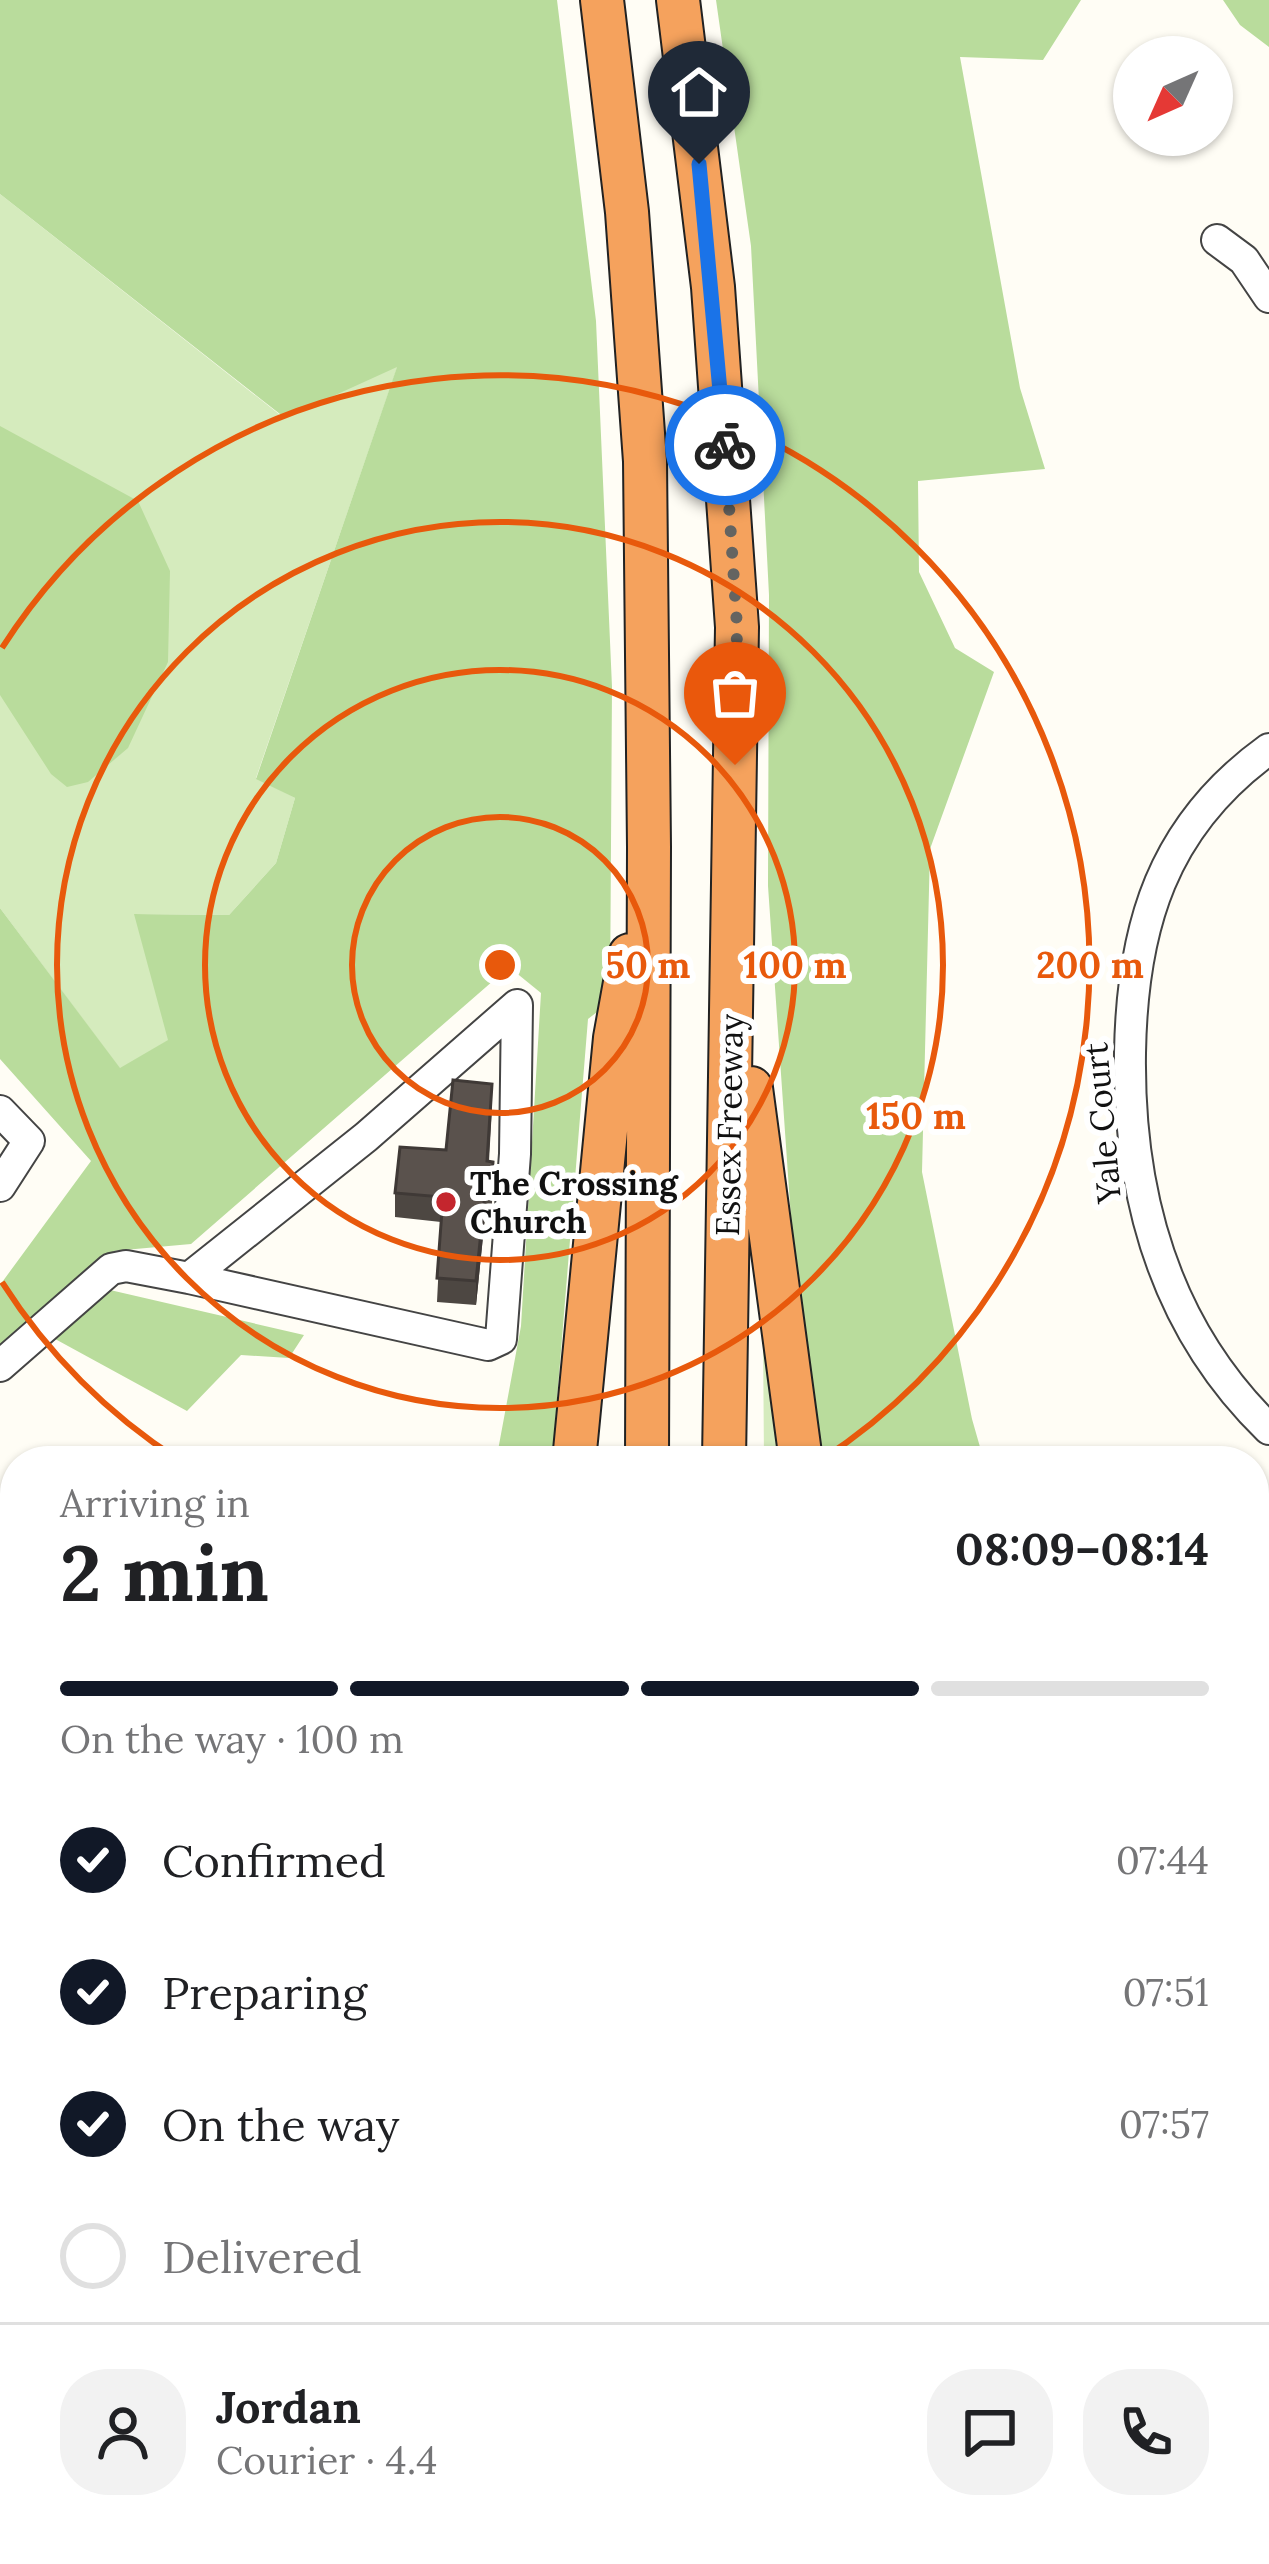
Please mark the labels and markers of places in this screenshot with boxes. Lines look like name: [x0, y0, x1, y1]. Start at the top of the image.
pin: [648, 41, 750, 164]
pin: [684, 642, 786, 765]
centre of rings: [479, 944, 521, 986]
place label: The Crossing Church: [470, 1162, 679, 1242]
marker: The Crossing Church: [433, 1189, 459, 1215]

